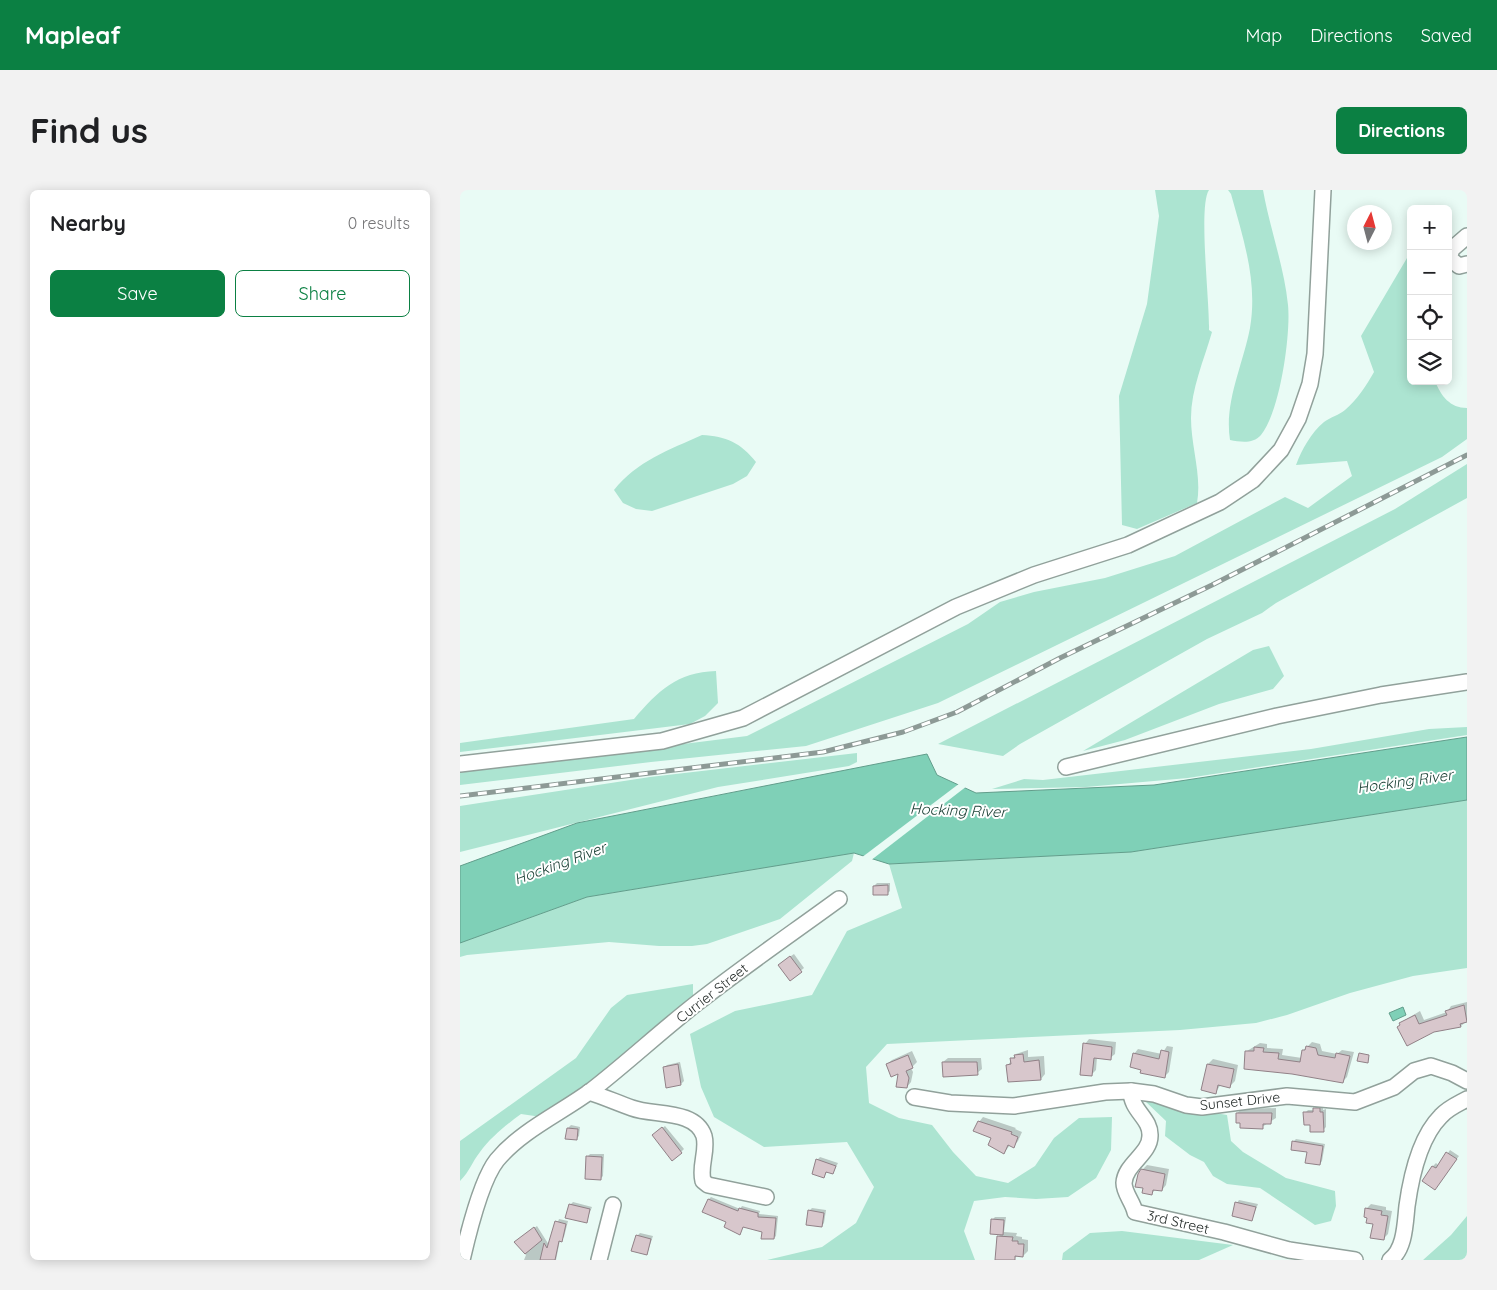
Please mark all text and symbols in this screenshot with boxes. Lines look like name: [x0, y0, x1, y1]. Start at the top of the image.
text: Mapleaf: [25, 20, 121, 50]
text: Map: [1245, 24, 1282, 47]
text: Directions: [1310, 24, 1393, 47]
text: Saved: [1421, 24, 1472, 47]
button: Directions: [1336, 107, 1467, 154]
text: Find us: [30, 108, 148, 152]
north arrow: [1347, 205, 1392, 250]
map controls: [1407, 205, 1452, 385]
button: +: [1407, 205, 1452, 250]
text: Nearby: [50, 210, 126, 236]
text: 0 results: [348, 213, 410, 233]
button: −: [1407, 250, 1452, 295]
button: Save: [50, 270, 225, 317]
button: Share: [235, 270, 410, 317]
button: locate: [1407, 295, 1452, 340]
button: layers: [1407, 340, 1452, 385]
water label: Hocking River: [1356, 765, 1456, 797]
water label: Hocking River: [910, 799, 1009, 821]
water label: Hocking River: [511, 837, 611, 888]
street label: Currier Street: [672, 959, 752, 1027]
street label: Sunset Drive: [1199, 1088, 1281, 1114]
street label: 3rd Street: [1145, 1206, 1211, 1238]

